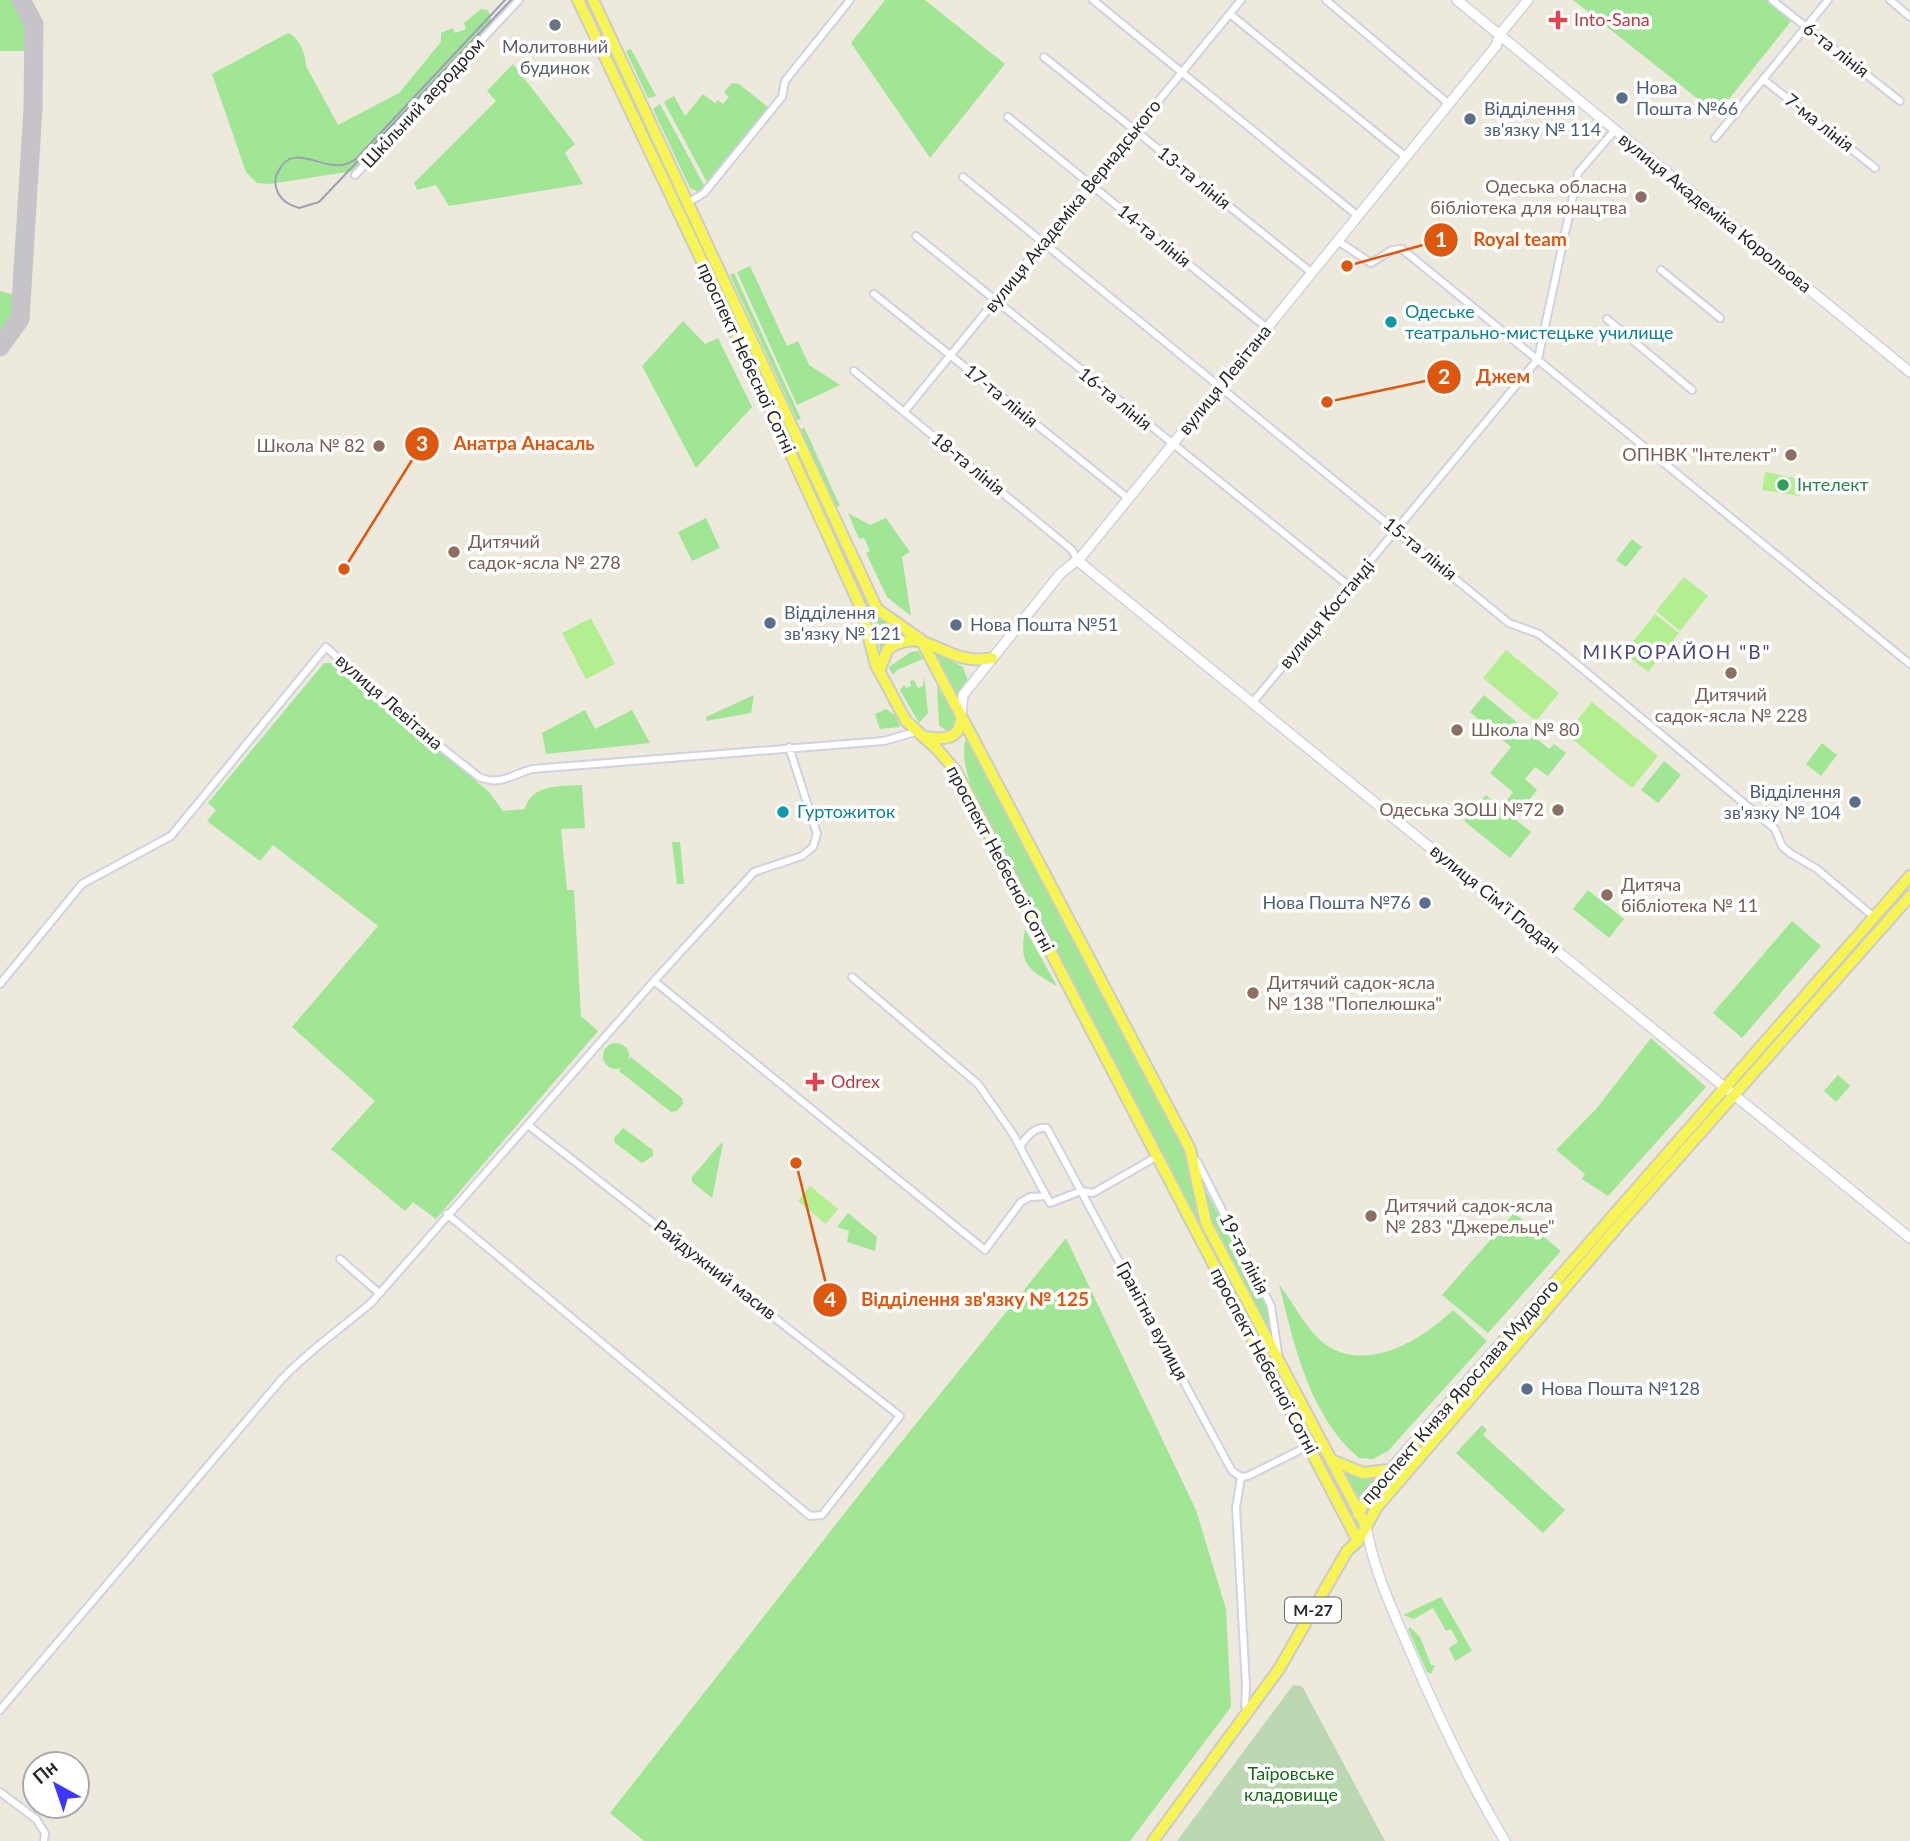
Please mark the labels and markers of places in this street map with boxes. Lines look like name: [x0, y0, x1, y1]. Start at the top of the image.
place label: Into-Sana: [1574, 8, 1650, 30]
marker: Into-Sana: [1548, 10, 1568, 30]
marker: Молитовний будинок: [547, 17, 563, 33]
place label: Молитовний будинок: [502, 35, 608, 78]
place label: Нова Пошта №66: [1636, 76, 1738, 119]
marker: Нова Пошта №66: [1614, 90, 1630, 106]
place label: Відділення зв'язку № 114: [1484, 97, 1601, 140]
marker: Відділення зв'язку № 114: [1462, 111, 1478, 127]
place label: Одеська обласна бібліотека для юнацтва: [1430, 175, 1627, 218]
marker: Одеська обласна бібліотека для юнацтва: [1633, 189, 1649, 205]
callout: Royal team: [1424, 220, 1581, 260]
place label: Одеське театрально-мистецьке училище: [1405, 300, 1673, 343]
marker: Одеське театрально-мистецьке училище: [1383, 314, 1399, 330]
callout: Джем: [1427, 357, 1544, 397]
callout: Анатра Анасаль: [405, 424, 609, 464]
place label: Школа № 82: [256, 434, 365, 456]
marker: Школа № 82: [371, 438, 387, 454]
place label: ОПНВК "Інтелект": [1622, 443, 1777, 465]
marker: ОПНВК "Інтелект": [1783, 447, 1799, 463]
place label: Інтелект: [1797, 473, 1869, 495]
marker: Інтелект: [1775, 477, 1791, 493]
place label: Дитячий садок-ясла № 278: [468, 530, 621, 573]
marker: Дитячий садок-ясла № 278: [446, 544, 462, 560]
place label: Відділення зв'язку № 121: [784, 601, 901, 644]
place label: Нова Пошта №51: [970, 613, 1118, 635]
marker: Відділення зв'язку № 121: [762, 615, 778, 631]
marker: Нова Пошта №51: [948, 617, 964, 633]
marker: Дитячий садок-ясла № 228: [1723, 665, 1739, 681]
place label: Дитячий садок-ясла № 228: [1655, 683, 1807, 726]
place label: Школа № 80: [1471, 718, 1580, 740]
marker: Школа № 80: [1449, 722, 1465, 738]
place label: Відділення зв'язку № 104: [1724, 780, 1841, 823]
marker: Відділення зв'язку № 104: [1847, 794, 1863, 810]
place label: Одеська ЗОШ №72: [1379, 798, 1544, 820]
place label: Гуртожиток: [797, 800, 896, 822]
marker: Одеська ЗОШ №72: [1550, 802, 1566, 818]
marker: Гуртожиток: [775, 804, 791, 820]
place label: Дитяча бібліотека № 11: [1621, 873, 1758, 916]
marker: Дитяча бібліотека № 11: [1599, 887, 1615, 903]
place label: Нова Пошта №76: [1263, 891, 1411, 913]
marker: Нова Пошта №76: [1417, 895, 1433, 911]
place label: Дитячий садок-ясла № 138 "Попелюшка": [1267, 971, 1442, 1014]
marker: Дитячий садок-ясла № 138 "Попелюшка": [1245, 985, 1261, 1001]
place label: Odrex: [831, 1070, 880, 1092]
marker: Odrex: [805, 1072, 825, 1092]
place label: Дитячий садок-ясла № 283 "Джерельце": [1385, 1194, 1555, 1237]
marker: Дитячий садок-ясла № 283 "Джерельце": [1363, 1208, 1379, 1224]
callout: Відділення зв'язку № 125: [812, 1280, 1104, 1320]
place label: Нова Пошта №128: [1541, 1377, 1700, 1399]
marker: Нова Пошта №128: [1519, 1381, 1535, 1397]

